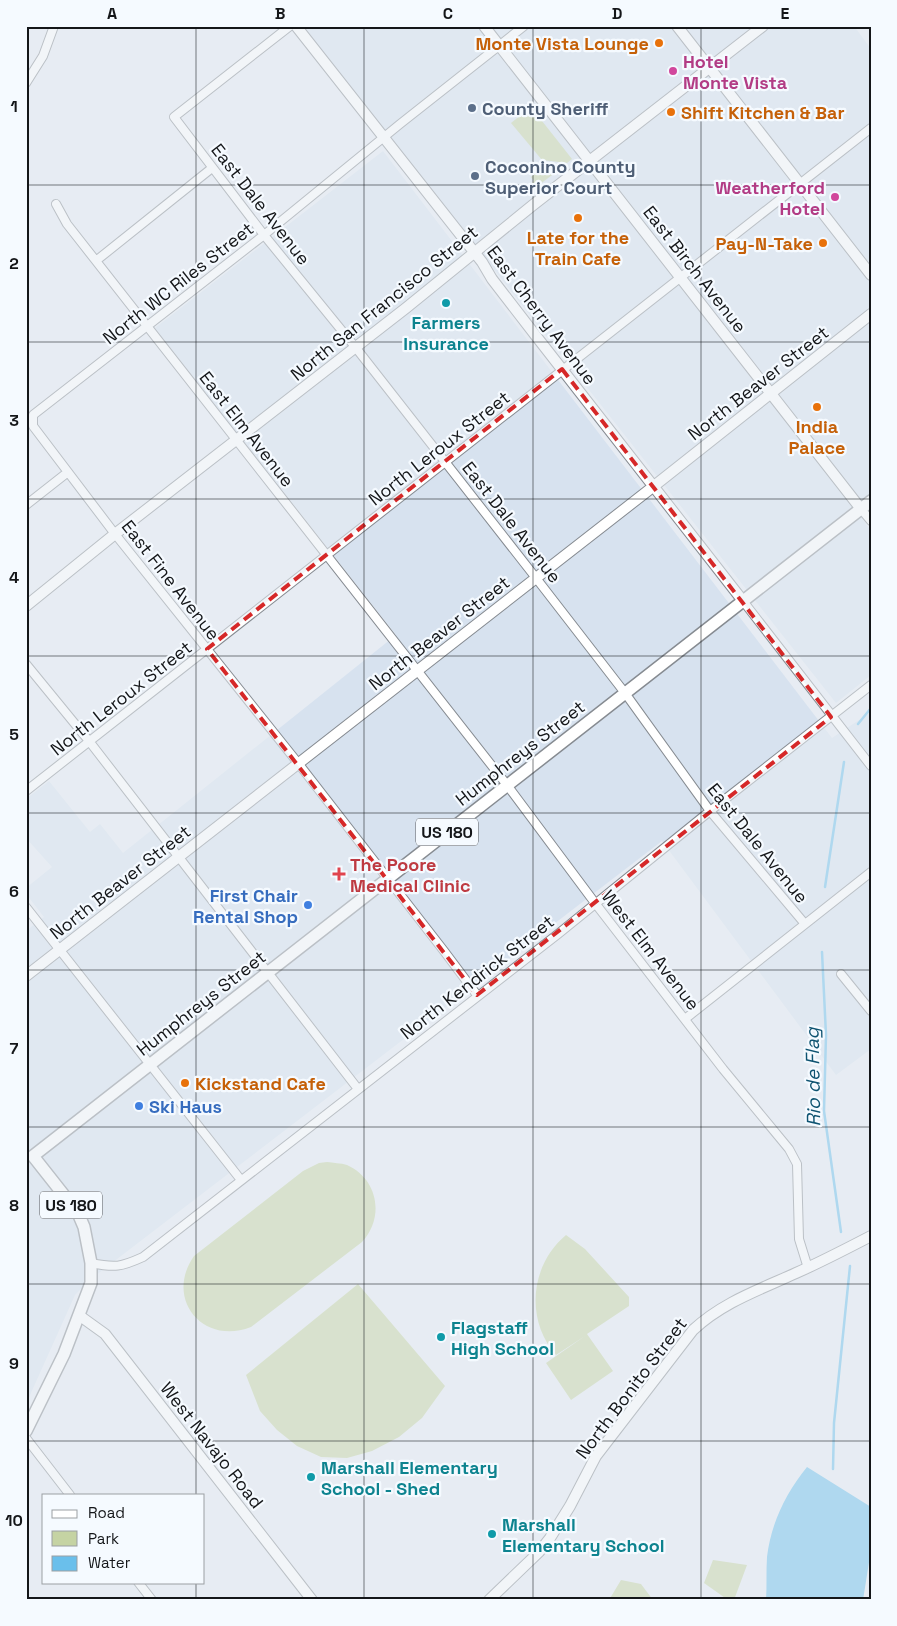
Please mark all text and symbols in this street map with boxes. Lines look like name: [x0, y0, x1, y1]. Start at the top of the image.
text: A: [107, 3, 117, 24]
text: B: [275, 3, 285, 24]
text: C: [443, 3, 453, 24]
text: D: [612, 3, 622, 24]
text: E: [781, 3, 790, 24]
place label: Monte Vista Lounge: [475, 32, 649, 55]
marker: Monte Vista Lounge: [653, 37, 665, 49]
place label: Hotel Monte Vista: [683, 50, 788, 94]
marker: Hotel Monte Vista: [667, 65, 679, 77]
text: 1: [10, 96, 18, 117]
place label: County Sheriff: [482, 97, 609, 120]
place label: Shift Kitchen & Bar: [681, 101, 845, 124]
marker: County Sheriff: [466, 102, 478, 114]
marker: Shift Kitchen & Bar: [665, 106, 677, 118]
street label: East Dale Avenue: [206, 139, 316, 269]
place label: Coconino County Superior Court: [485, 155, 636, 199]
marker: Coconino County Superior Court: [469, 170, 481, 182]
place label: Weatherford Hotel: [715, 176, 825, 220]
marker: Weatherford Hotel: [829, 191, 841, 203]
street label: East Birch Avenue: [638, 201, 752, 337]
marker: Late for the Train Cafe: [572, 212, 584, 224]
street label: North WC Riles Street: [98, 217, 258, 349]
street label: North San Francisco Street: [286, 220, 482, 386]
place label: Late for the Train Cafe: [527, 226, 629, 270]
place label: Pay-N-Take: [715, 232, 813, 255]
marker: Pay-N-Take: [817, 237, 829, 249]
street label: East Cherry Avenue: [482, 241, 602, 389]
text: 2: [9, 253, 19, 274]
marker: Farmers Insurance: [440, 297, 452, 309]
place label: Farmers Insurance: [403, 311, 489, 355]
street label: North Beaver Street: [683, 321, 833, 445]
street label: East Elm Avenue: [195, 367, 299, 491]
street label: North Leroux Street: [364, 386, 514, 510]
marker: India Palace: [811, 401, 823, 413]
text: 3: [9, 410, 19, 431]
place label: India Palace: [788, 415, 846, 459]
street label: East Dale Avenue: [457, 457, 567, 587]
street label: East Fine Avenue: [117, 515, 225, 645]
text: 4: [9, 567, 19, 588]
street label: North Beaver Street: [364, 571, 514, 695]
street label: North Leroux Street: [46, 636, 196, 760]
street label: Humphreys Street: [451, 695, 589, 811]
text: 5: [9, 724, 19, 745]
street label: East Dale Avenue: [703, 778, 813, 908]
road number: US 180: [416, 819, 478, 846]
street label: North Beaver Street: [45, 820, 195, 944]
place label: The Poore Medical Clinic: [350, 853, 470, 897]
marker: The Poore Medical Clinic: [332, 867, 346, 881]
text: 6: [9, 881, 19, 902]
place label: First Chair Rental Shop: [193, 884, 298, 928]
street label: West Elm Avenue: [597, 885, 705, 1015]
marker: First Chair Rental Shop: [302, 899, 314, 911]
street label: North Kendrick Street: [395, 910, 559, 1044]
street label: Humphreys Street: [132, 945, 270, 1061]
water label: Rio de Flag: [800, 1026, 826, 1127]
text: 7: [10, 1038, 19, 1059]
place label: Kickstand Cafe: [195, 1072, 326, 1095]
marker: Kickstand Cafe: [179, 1077, 191, 1089]
place label: Ski Haus: [149, 1095, 222, 1118]
marker: Ski Haus: [133, 1100, 145, 1112]
road number: US 180: [40, 1192, 102, 1218]
text: 8: [9, 1195, 19, 1216]
street label: North Bonito Street: [570, 1313, 692, 1463]
place label: Flagstaff High School: [451, 1316, 554, 1360]
marker: Flagstaff High School: [435, 1331, 447, 1343]
text: 9: [9, 1353, 19, 1374]
street label: West Navajo Road: [155, 1377, 269, 1513]
place label: Marshall Elementary School - Shed: [321, 1456, 498, 1500]
marker: Marshall Elementary School - Shed: [305, 1471, 317, 1483]
legend: [42, 1494, 205, 1584]
text: Road: [88, 1503, 125, 1522]
text: 10: [5, 1510, 23, 1531]
place label: Marshall Elementary School: [502, 1513, 665, 1557]
marker: Marshall Elementary School: [486, 1528, 498, 1540]
text: Park: [88, 1529, 119, 1548]
text: Water: [88, 1553, 131, 1572]

